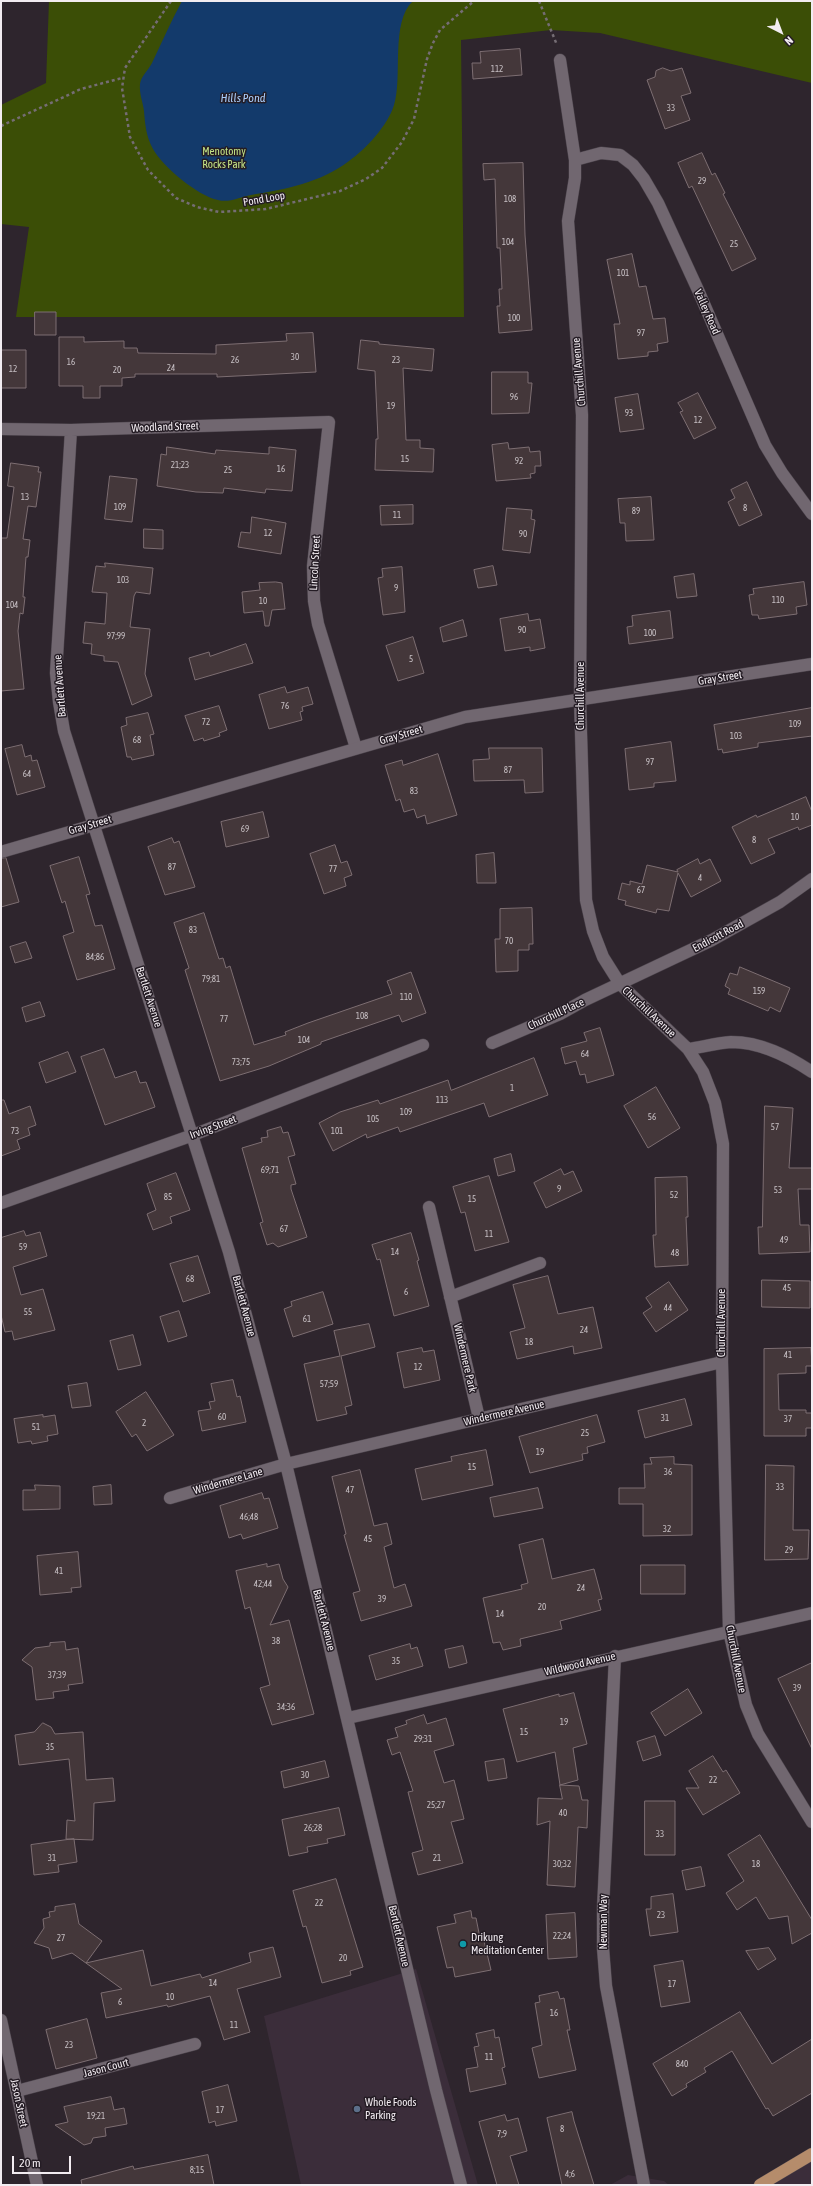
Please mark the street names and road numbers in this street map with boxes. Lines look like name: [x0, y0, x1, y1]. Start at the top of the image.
street label: Pond Loop: [242, 189, 286, 209]
street label: Valley Road: [691, 287, 723, 337]
street label: Churchill Avenue: [569, 337, 589, 407]
street label: Woodland Street: [131, 419, 199, 435]
street label: Lincoln Street: [307, 535, 323, 591]
street label: Bartlett Avenue: [51, 654, 69, 718]
street label: Churchill Avenue: [574, 662, 588, 730]
street label: Gray Street: [697, 668, 743, 688]
street label: Gray Street: [378, 723, 424, 747]
street label: Gray Street: [67, 813, 113, 837]
street label: Endicott Road: [690, 917, 746, 955]
street label: Bartlett Avenue: [133, 965, 165, 1029]
street label: Churchill Avenue: [619, 984, 679, 1040]
street label: Churchill Place: [526, 995, 586, 1033]
street label: Irving Street: [188, 1112, 238, 1142]
street label: Bartlett Avenue: [230, 1274, 258, 1338]
street label: Churchill Avenue: [715, 1289, 729, 1357]
street label: Windermere Park: [451, 1322, 479, 1394]
street label: Windermere Avenue: [462, 1397, 546, 1429]
street label: Windermere Lane: [192, 1465, 264, 1497]
street label: Bartlett Avenue: [310, 1588, 338, 1652]
street label: Churchill Avenue: [723, 1624, 749, 1694]
street label: Wildwood Avenue: [543, 1649, 617, 1679]
street label: Newman Way: [597, 1894, 611, 1950]
street label: Bartlett Avenue: [386, 1904, 412, 1968]
street label: Jason Court: [82, 2056, 130, 2080]
street label: Jason Street: [7, 2078, 31, 2128]

